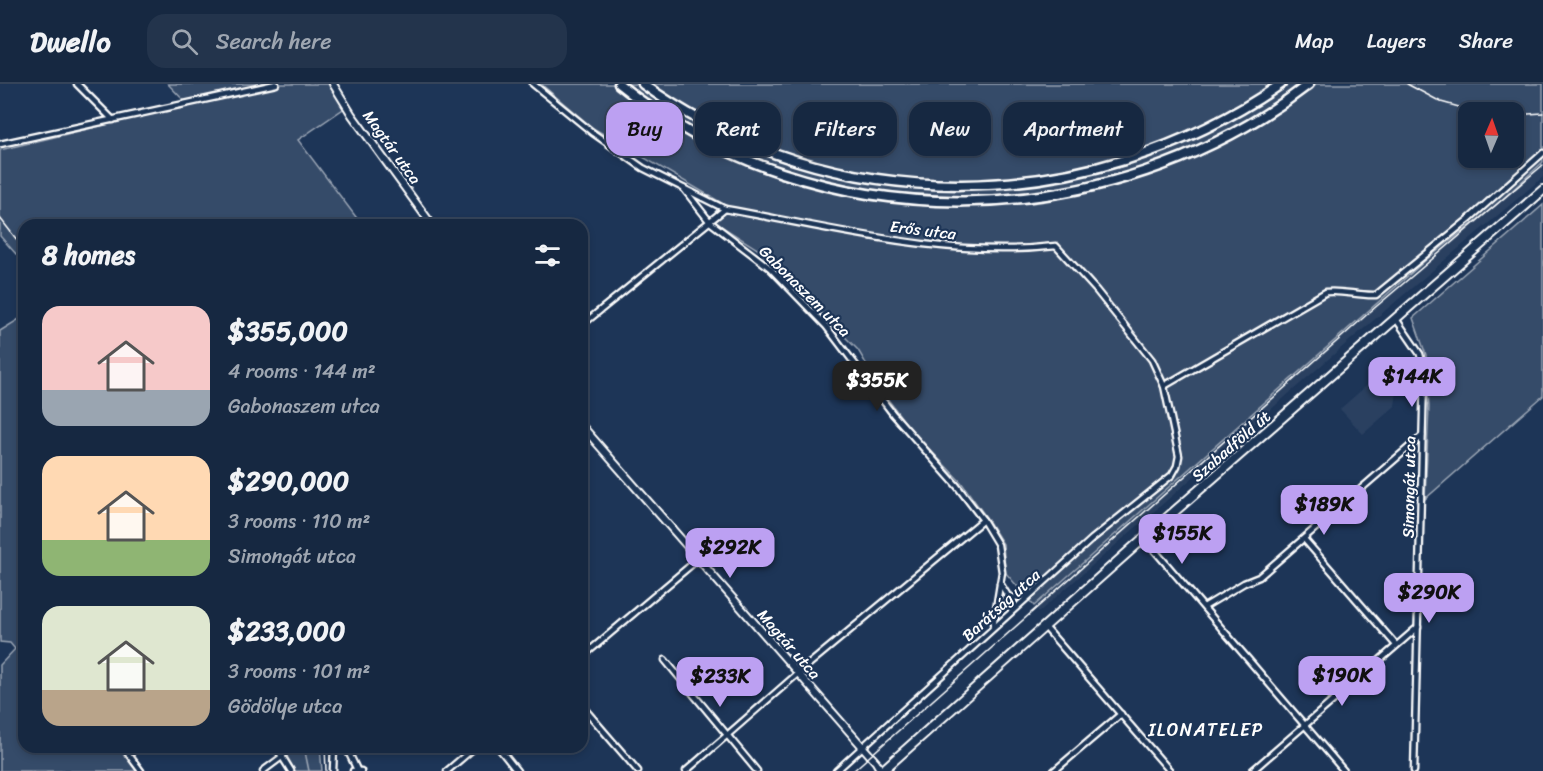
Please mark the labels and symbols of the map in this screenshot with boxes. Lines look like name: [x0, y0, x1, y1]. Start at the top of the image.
north arrow: [1458, 102, 1524, 168]
street label: Magtár utca: [355, 103, 429, 191]
street label: Erős utca: [888, 212, 959, 249]
street label: Gabonaszem utca: [752, 238, 858, 344]
pin: $144K: [1370, 357, 1454, 408]
pin: $355K: [835, 361, 919, 412]
street label: Szabadföld út: [1184, 403, 1278, 489]
street label: Simongát utca: [1394, 436, 1424, 538]
pin: $189K: [1282, 485, 1366, 536]
pin: $155K: [1140, 514, 1224, 565]
pin: $292K: [688, 528, 772, 579]
street label: Barátság utca: [955, 561, 1048, 649]
pin: $290K: [1387, 573, 1471, 624]
street label: Magtár utca: [750, 602, 828, 686]
pin: $190K: [1300, 656, 1384, 707]
pin: $233K: [678, 657, 762, 708]
district label: ILONATELEP: [1147, 714, 1264, 746]

